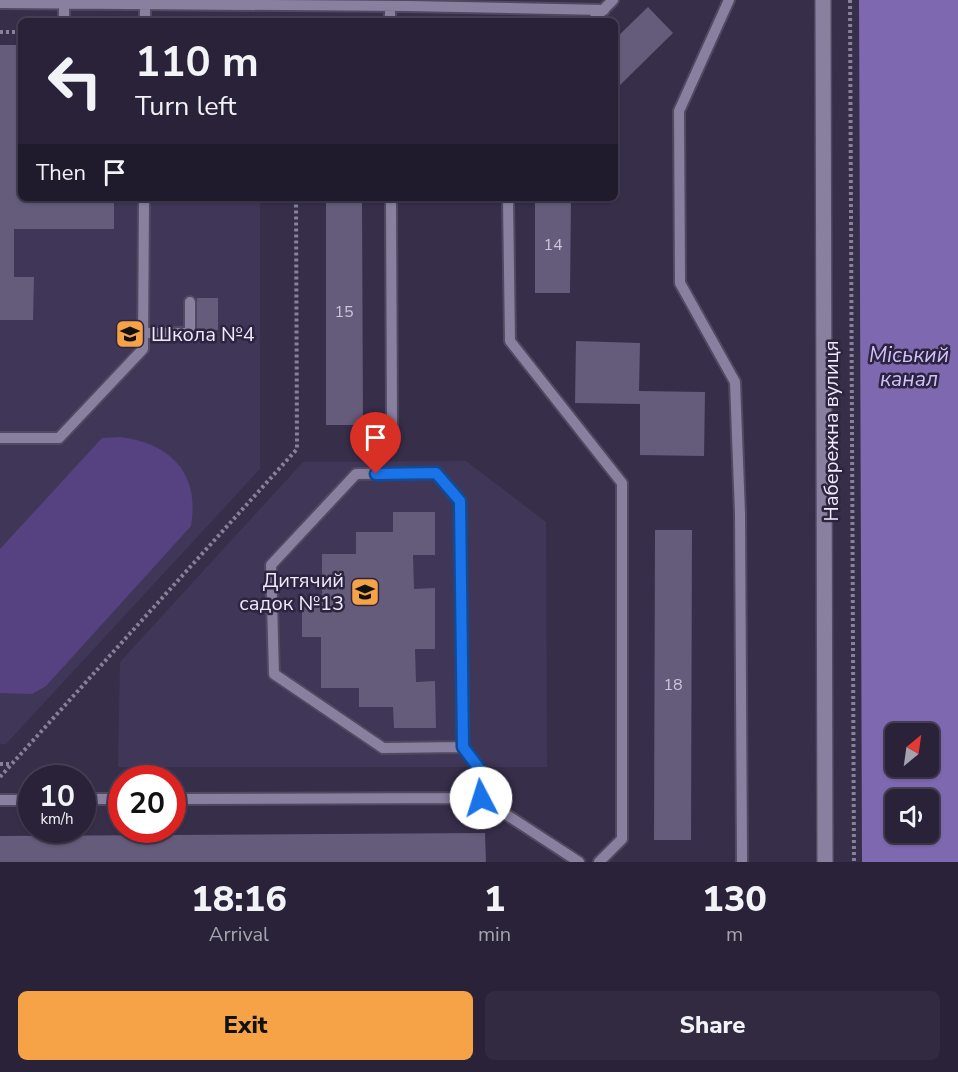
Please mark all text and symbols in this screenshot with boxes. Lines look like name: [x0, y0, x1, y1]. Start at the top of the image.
text: 110 m: [135, 34, 259, 91]
icon: left: [36, 42, 114, 120]
text: Turn left: [135, 88, 236, 125]
icon: arrive: [98, 156, 131, 189]
text: Then: [36, 158, 86, 188]
house number: 14: [543, 234, 563, 256]
house number: 15: [334, 301, 354, 323]
school or university icon: Школа №4: [114, 318, 146, 350]
place label: Школа №4: [151, 321, 255, 348]
street label: Набережна вулиця: [818, 341, 845, 521]
water label: Міський канал: [869, 341, 949, 393]
pin: [350, 412, 401, 474]
icon: arrive: [359, 421, 392, 454]
place label: Дитячий садок №13: [239, 567, 344, 617]
school or university icon: Дитячий садок №13: [349, 576, 381, 608]
house number: 18: [663, 674, 683, 696]
north arrow: [885, 723, 939, 777]
map controls: [885, 723, 939, 843]
speed limit sign: 20: [108, 765, 186, 843]
position arrow: [449, 766, 513, 830]
text: 10: [39, 776, 75, 817]
button: sound: [885, 789, 939, 843]
text: km/h: [40, 809, 74, 829]
text: 18:16: [191, 875, 287, 924]
text: 1: [484, 875, 505, 924]
text: 130: [702, 875, 767, 924]
text: Arrival: [209, 921, 269, 948]
text: min: [478, 921, 511, 948]
text: m: [726, 921, 743, 948]
button: Exit: [18, 991, 473, 1060]
button: Share: [485, 991, 940, 1060]

